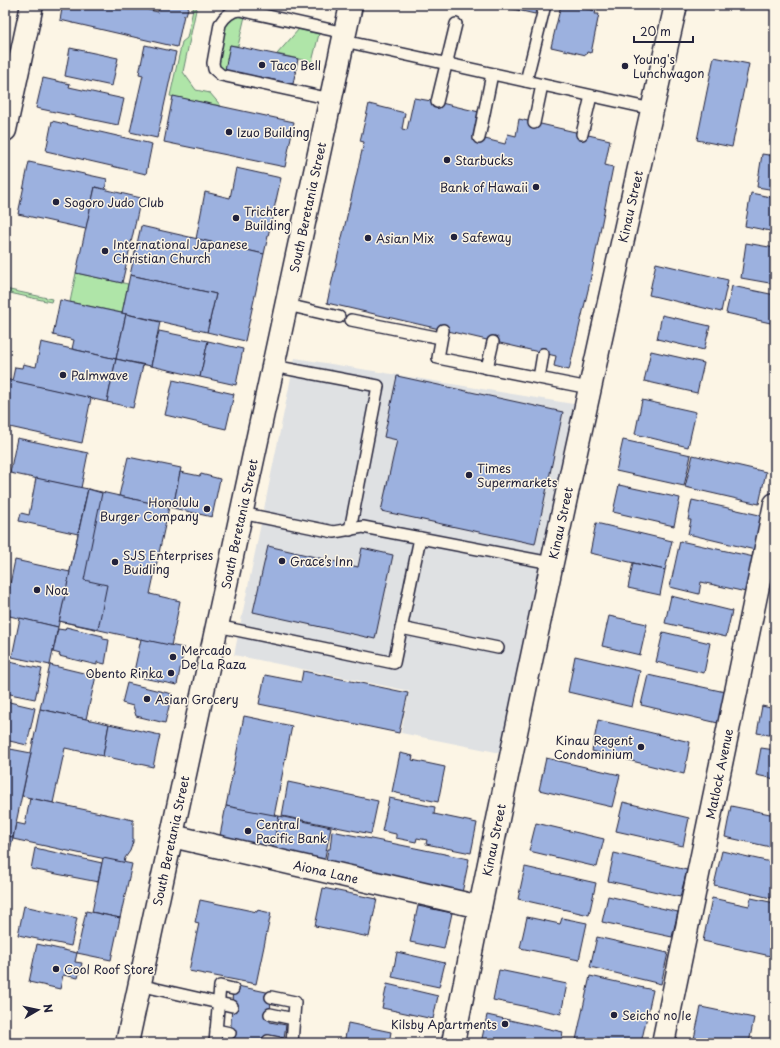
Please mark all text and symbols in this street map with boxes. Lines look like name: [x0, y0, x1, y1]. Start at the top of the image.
scale bar: [634, 18, 693, 44]
text: 20 m: [640, 22, 671, 40]
place label: Young's Lunchwagon: [633, 50, 705, 82]
place label: Taco Bell: [270, 56, 321, 74]
marker: Taco Bell: [257, 60, 267, 70]
marker: Young's Lunchwagon: [620, 61, 630, 71]
place label: Izuo Building: [237, 123, 310, 141]
marker: Izuo Building: [224, 127, 234, 137]
street label: South Beretania Street: [285, 140, 330, 274]
place label: Starbucks: [455, 151, 514, 169]
marker: Starbucks: [442, 155, 452, 165]
street label: Kinau Street: [613, 169, 647, 244]
place label: Bank of Hawaii: [440, 178, 528, 196]
marker: Bank of Hawaii: [531, 182, 541, 192]
place label: Sogoro Judo Club: [64, 193, 164, 211]
marker: Sogoro Judo Club: [51, 197, 61, 207]
place label: Trichter Building: [244, 202, 291, 234]
marker: Trichter Building: [231, 213, 241, 223]
place label: Safeway: [462, 228, 511, 246]
place label: Asian Mix: [376, 229, 434, 247]
marker: Safeway: [449, 232, 459, 242]
marker: Asian Mix: [363, 233, 373, 243]
place label: International Japanese Christian Church: [113, 235, 248, 267]
marker: International Japanese Christian Church: [100, 246, 110, 256]
place label: Palmwave: [71, 366, 128, 384]
marker: Palmwave: [58, 370, 68, 380]
street label: South Beretania Street: [216, 457, 262, 591]
place label: Times Supermarkets: [477, 459, 558, 491]
marker: Times Supermarkets: [464, 470, 474, 480]
street label: Kinau Street: [544, 485, 577, 561]
place label: Honolulu Burger Company: [100, 493, 199, 525]
marker: Honolulu Burger Company: [202, 504, 212, 514]
place label: SJS Enterprises Buidling: [123, 546, 214, 578]
place label: Grace’s Inn: [290, 552, 353, 570]
marker: Grace’s Inn: [277, 556, 287, 566]
marker: SJS Enterprises Buidling: [110, 557, 120, 567]
place label: Noa: [45, 581, 69, 599]
marker: Noa: [32, 585, 42, 595]
place label: Mercado De La Raza: [181, 641, 247, 673]
marker: Mercado De La Raza: [168, 652, 178, 662]
place label: Obento Rinka: [85, 664, 164, 682]
marker: Obento Rinka: [166, 668, 176, 678]
place label: Asian Grocery: [155, 690, 239, 708]
marker: Asian Grocery: [142, 694, 152, 704]
street label: Matlock Avenue: [701, 726, 737, 821]
place label: Kinau Regent Condominium: [554, 731, 633, 763]
marker: Kinau Regent Condominium: [636, 742, 646, 752]
street label: South Beretania Street: [148, 774, 193, 907]
street label: Kinau Street: [478, 802, 510, 878]
place label: Central Pacific Bank: [256, 815, 327, 847]
marker: Central Pacific Bank: [243, 826, 253, 836]
street label: Aiona Lane: [292, 855, 360, 888]
place label: Cool Roof Store: [64, 960, 154, 978]
marker: Cool Roof Store: [51, 964, 61, 974]
north arrow: [18, 990, 58, 1030]
text: N: [39, 1003, 57, 1014]
place label: Seicho no Ie: [622, 1006, 692, 1024]
marker: Seicho no Ie: [609, 1010, 619, 1020]
place label: Kilsby Apartments: [391, 1015, 497, 1033]
marker: Kilsby Apartments: [500, 1019, 510, 1029]

